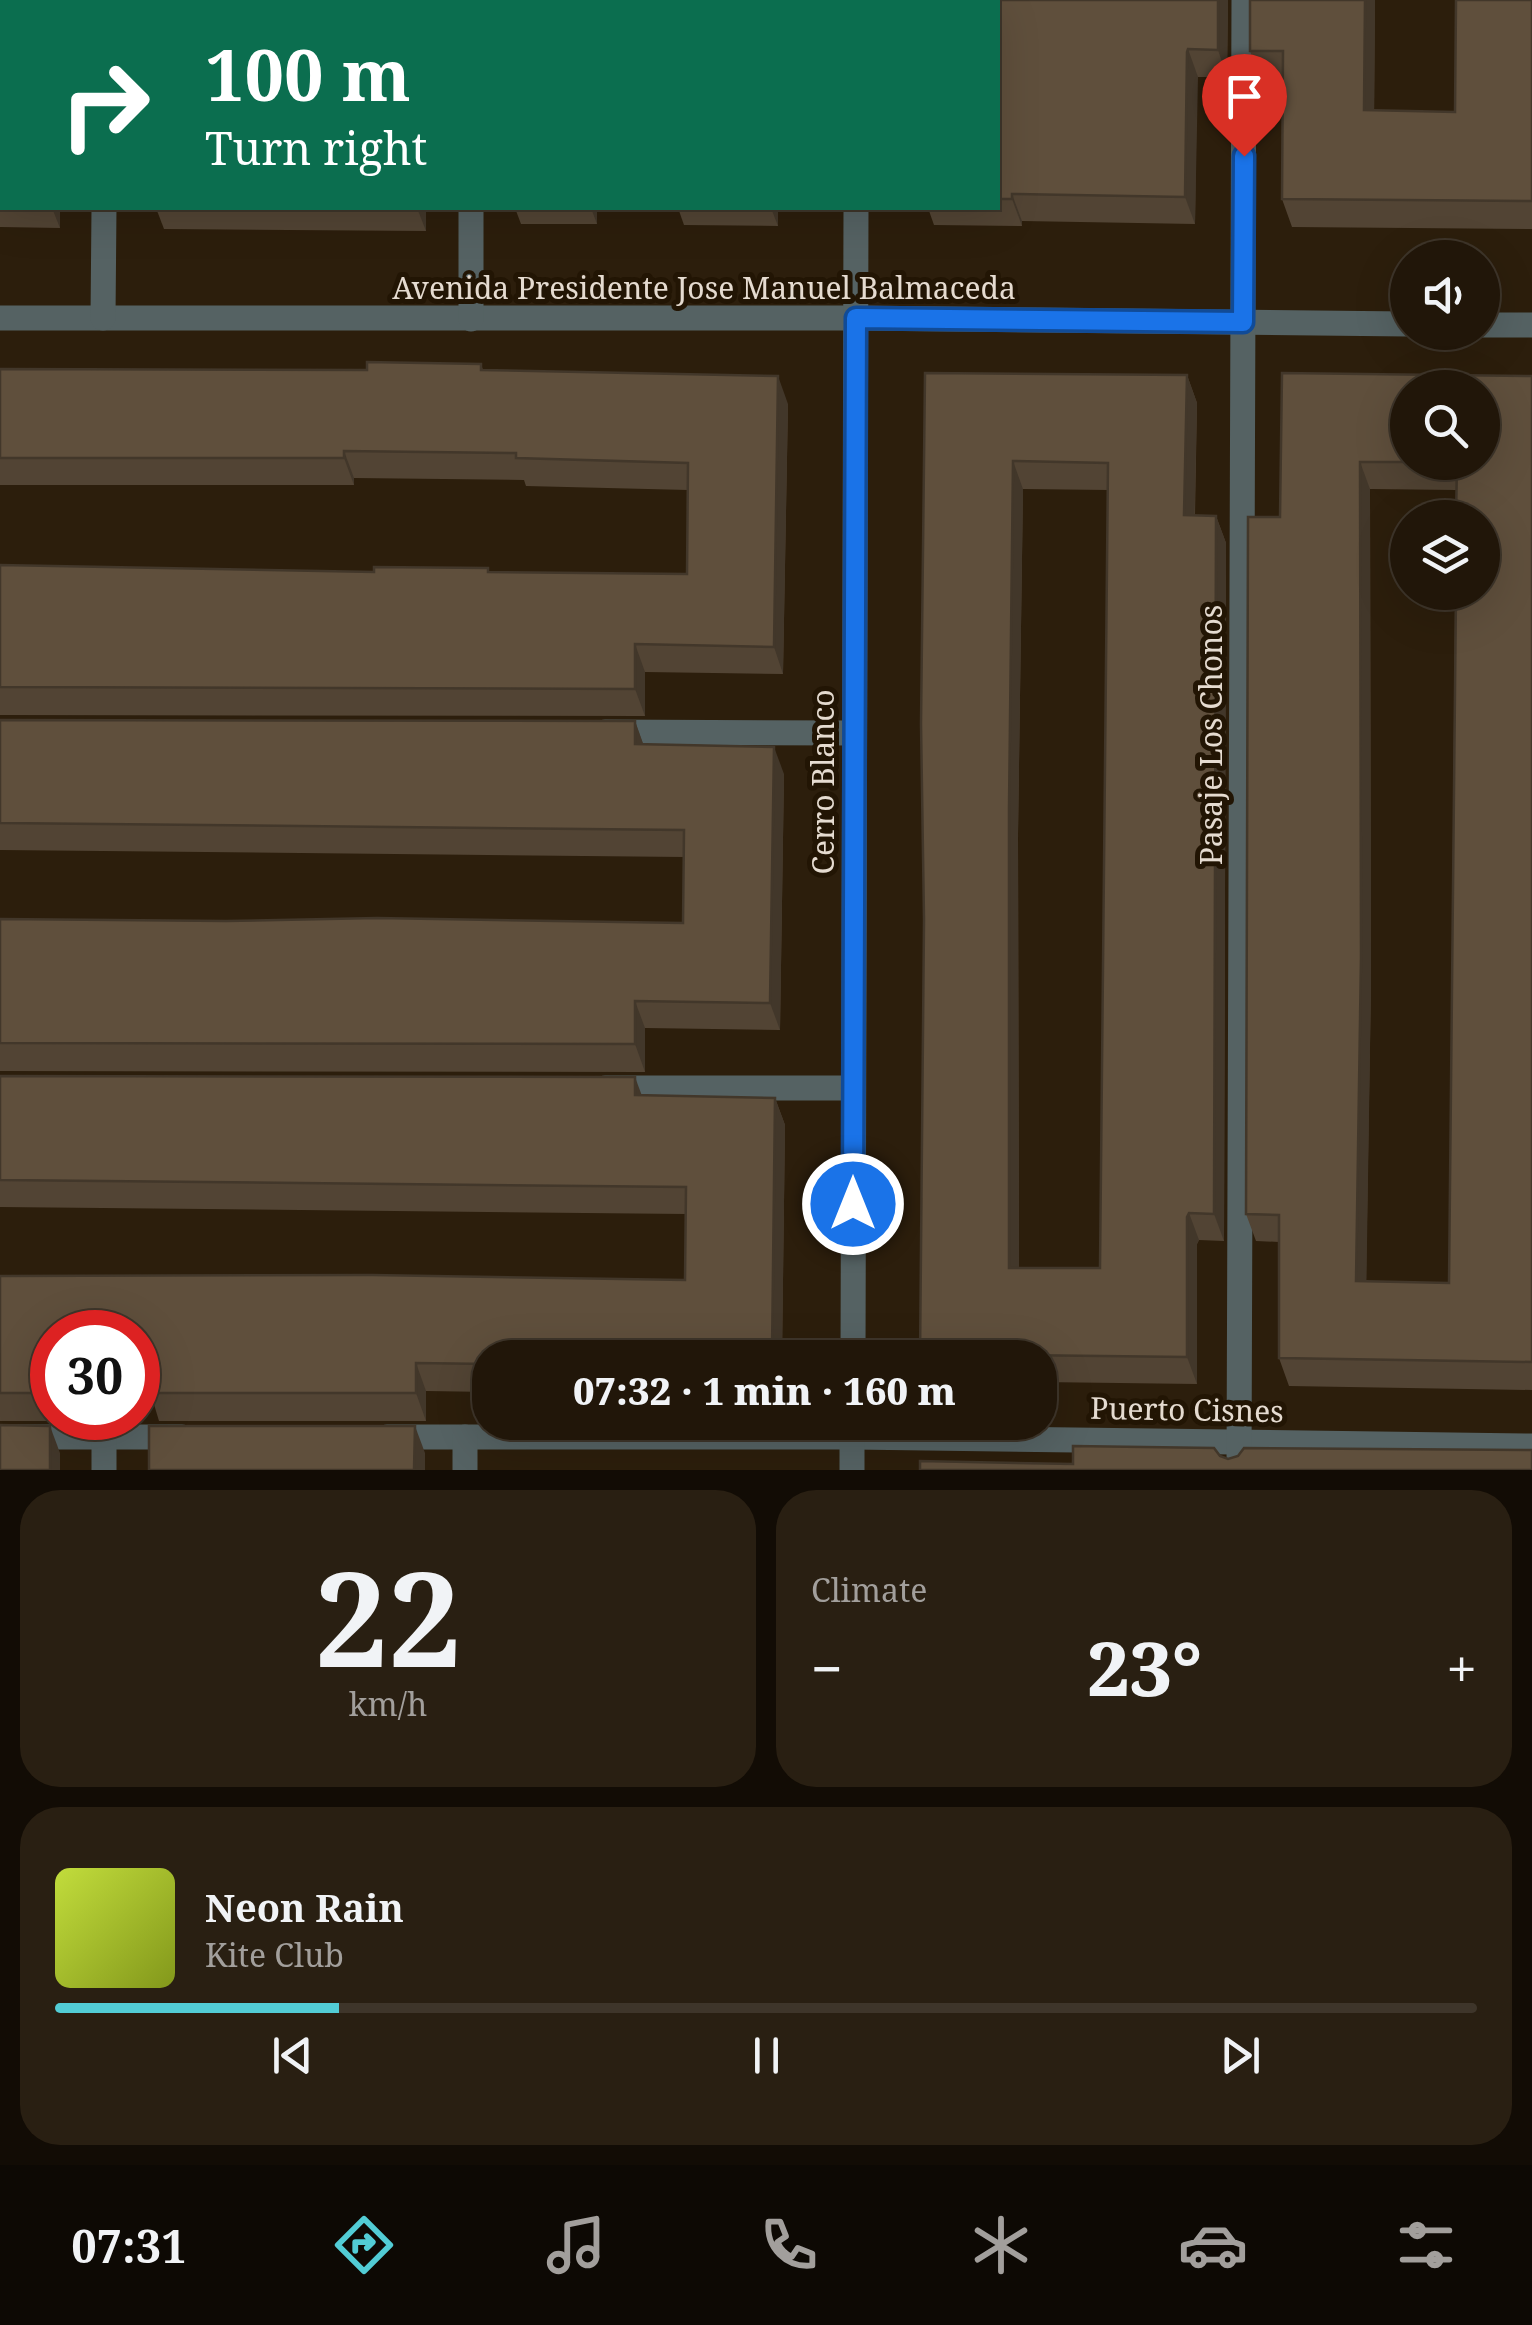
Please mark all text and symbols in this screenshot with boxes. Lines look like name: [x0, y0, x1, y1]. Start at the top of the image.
text: 100 m: [205, 26, 411, 122]
icon: right: [40, 40, 170, 170]
pin: [1202, 54, 1287, 157]
icon: arrive: [1217, 69, 1272, 124]
text: Turn right: [205, 117, 427, 178]
map controls: [1390, 240, 1500, 610]
button: sound: [1390, 240, 1500, 350]
street label: Avenida Presidente Jose Manuel Balmaceda: [392, 267, 1016, 308]
button: search: [1390, 370, 1500, 480]
button: layers: [1390, 500, 1500, 610]
street label: Pasaje Los Chonos: [1190, 605, 1231, 865]
street label: Cerro Blanco: [802, 689, 843, 875]
position arrow: [801, 1152, 905, 1256]
speed limit sign: 30: [30, 1310, 160, 1440]
text: 07:32 · 1 min · 160 m: [573, 1364, 956, 1416]
street label: Puerto Cisnes: [1090, 1387, 1284, 1431]
text: 22: [315, 1528, 461, 1705]
text: Climate: [811, 1568, 927, 1611]
text: 23°: [1087, 1616, 1202, 1718]
text: −: [811, 1630, 843, 1705]
text: +: [1446, 1630, 1477, 1705]
text: km/h: [349, 1682, 427, 1725]
text: Neon Rain: [205, 1881, 404, 1933]
text: Kite Club: [205, 1933, 344, 1976]
icon: previous: [265, 2028, 320, 2083]
icon: pause: [739, 2028, 794, 2083]
icon: next: [1213, 2028, 1268, 2083]
icon: directions: [329, 2210, 399, 2280]
icon: music: [541, 2210, 611, 2280]
icon: phone: [754, 2210, 824, 2280]
icon: climate: [966, 2210, 1036, 2280]
icon: car: [1178, 2210, 1248, 2280]
icon: filters: [1391, 2210, 1461, 2280]
text: 07:31: [71, 2215, 187, 2276]

